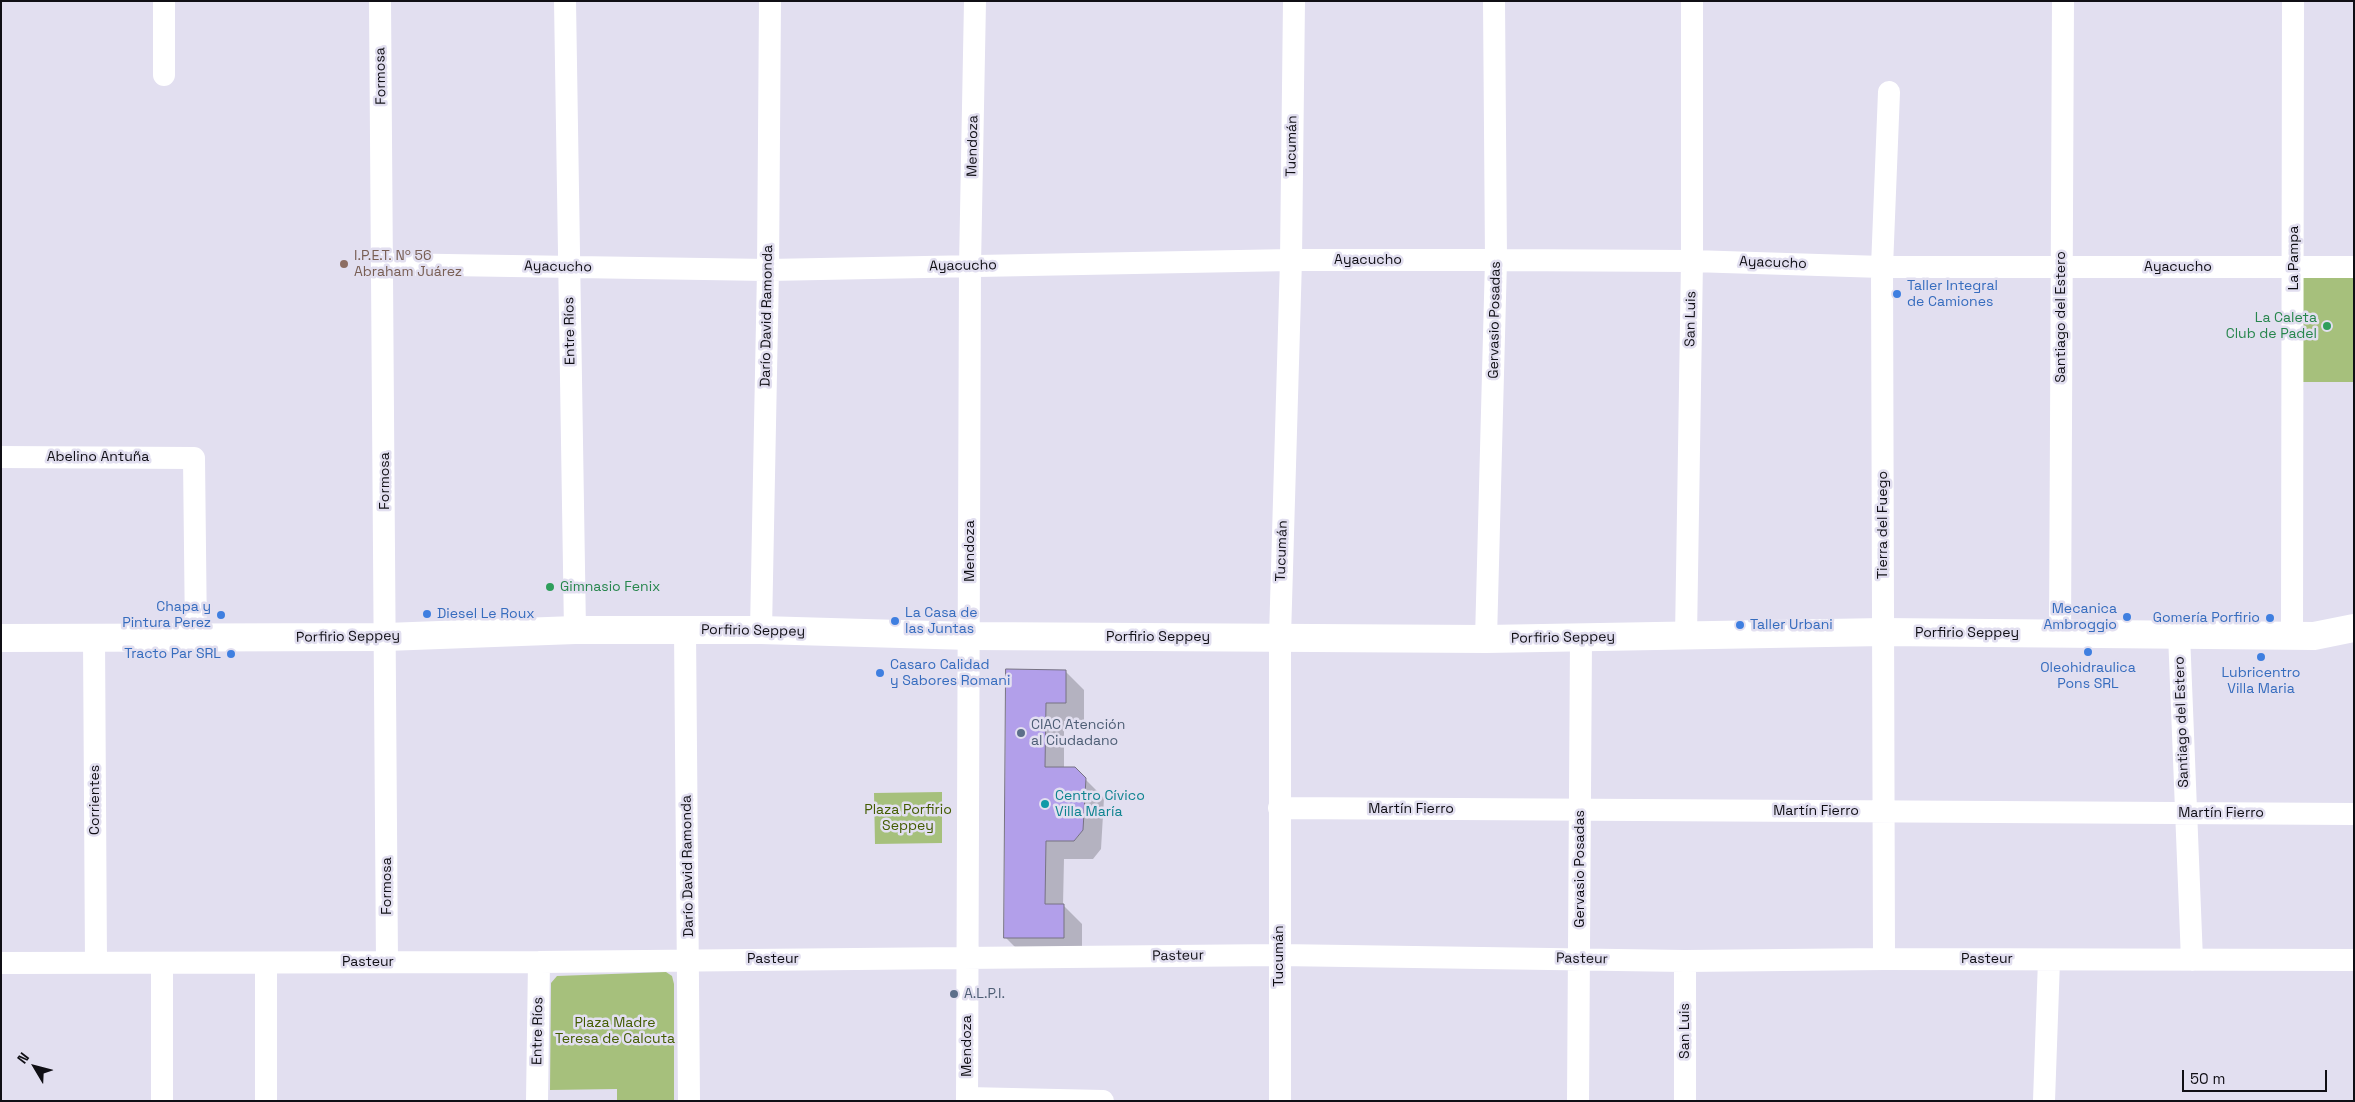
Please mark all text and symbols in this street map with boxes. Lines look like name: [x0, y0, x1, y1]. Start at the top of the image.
street label: Formosa: [372, 47, 390, 105]
street label: Mendoza: [964, 115, 982, 177]
street label: Tucumán: [1283, 115, 1301, 177]
street label: La Pampa: [2286, 226, 2302, 290]
street label: Darío David Ramonda: [757, 245, 777, 387]
place label: I.P.E.T. Nº 56 Abraham Juárez: [354, 248, 462, 280]
street label: Santiago del Estero: [2053, 251, 2069, 383]
street label: Ayacucho: [1334, 252, 1402, 268]
street label: Ayacucho: [1739, 253, 1807, 273]
street label: Ayacucho: [929, 257, 997, 275]
marker: I.P.E.T. Nº 56 Abraham Juárez: [338, 258, 350, 270]
street label: Ayacucho: [524, 258, 592, 276]
street label: Ayacucho: [2144, 259, 2212, 275]
street label: Gervasio Posadas: [1486, 261, 1504, 379]
place label: Taller Integral de Camiones: [1907, 278, 1998, 310]
marker: Taller Integral de Camiones: [1891, 288, 1903, 300]
street label: San Luis: [1682, 291, 1700, 347]
street label: Entre Ríos: [561, 297, 579, 365]
place label: La Caleta Club de Padel: [2226, 310, 2317, 342]
marker: La Caleta Club de Padel: [2321, 320, 2333, 332]
street label: Abelino Antuña: [47, 449, 149, 465]
street label: Formosa: [377, 452, 393, 510]
street label: Tierra del Fuego: [1875, 471, 1891, 579]
street label: Mendoza: [962, 520, 978, 582]
street label: Tucumán: [1273, 520, 1291, 582]
place label: Gimnasio Fenix: [560, 579, 660, 595]
marker: Gimnasio Fenix: [544, 581, 556, 593]
place label: Chapa y Pintura Perez: [122, 599, 211, 632]
place label: Mecanica Ambroggio: [2043, 601, 2117, 634]
place label: La Casa de las Juntas: [905, 605, 978, 638]
place label: Diesel Le Roux: [437, 606, 535, 622]
marker: Diesel Le Roux: [421, 608, 433, 620]
marker: Chapa y Pintura Perez: [215, 609, 227, 621]
place label: Gomería Porfirio: [2153, 610, 2260, 626]
marker: Mecanica Ambroggio: [2121, 611, 2133, 623]
marker: Gomería Porfirio: [2264, 612, 2276, 624]
marker: La Casa de las Juntas: [889, 615, 901, 627]
place label: Taller Urbani: [1750, 617, 1833, 633]
marker: Taller Urbani: [1734, 619, 1746, 631]
street label: Porfirio Seppey: [701, 622, 805, 640]
street label: Porfirio Seppey: [1915, 625, 2019, 641]
street label: Porfirio Seppey: [296, 628, 400, 646]
street label: Porfirio Seppey: [1106, 629, 1210, 645]
street label: Porfirio Seppey: [1511, 629, 1615, 647]
place label: Tracto Par SRL: [124, 646, 221, 662]
marker: Oleohidraulica Pons SRL: [2082, 646, 2094, 658]
marker: Tracto Par SRL: [225, 648, 237, 660]
marker: Lubricentro Villa Maria: [2255, 651, 2267, 663]
street label: Santiago del Estero: [2171, 656, 2193, 788]
place label: Casaro Calidad y Sabores Romani: [890, 657, 1010, 690]
place label: Oleohidraulica Pons SRL: [2040, 660, 2136, 692]
place label: Lubricentro Villa Maria: [2221, 665, 2301, 698]
marker: Casaro Calidad y Sabores Romani: [874, 667, 886, 679]
place label: CIAC Atención al Ciudadano: [1031, 717, 1125, 750]
marker: CIAC Atención al Ciudadano: [1015, 727, 1027, 739]
street label: Corrientes: [87, 765, 103, 835]
place label: Centro Cívico Villa María: [1055, 788, 1145, 820]
street label: Darío David Ramonda: [678, 795, 698, 937]
marker: Centro Cívico Villa María: [1039, 798, 1051, 810]
street label: Martín Fierro: [1368, 801, 1454, 817]
park label: Plaza Porfirio Seppey: [864, 802, 952, 834]
street label: Martín Fierro: [1773, 803, 1859, 819]
street label: Martín Fierro: [2178, 805, 2264, 821]
street label: Gervasio Posadas: [1572, 810, 1588, 928]
street label: Formosa: [379, 857, 395, 915]
street label: Tucumán: [1271, 925, 1287, 987]
street label: Pasteur: [1152, 947, 1204, 965]
street label: Pasteur: [1556, 950, 1608, 968]
street label: Pasteur: [747, 951, 799, 967]
street label: Pasteur: [1961, 951, 2013, 967]
street label: Pasteur: [342, 954, 394, 970]
place label: A.L.P.I.: [964, 986, 1005, 1002]
marker: A.L.P.I.: [948, 988, 960, 1000]
street label: Entre Ríos: [529, 997, 547, 1065]
street label: San Luis: [1677, 1003, 1693, 1059]
park label: Plaza Madre Teresa de Calcuta: [555, 1015, 675, 1048]
street label: Mendoza: [959, 1015, 975, 1077]
north arrow: [10, 1042, 60, 1092]
text: N: [13, 1049, 33, 1067]
scale bar: [2185, 1060, 2330, 1092]
text: 50 m: [2190, 1069, 2225, 1088]

